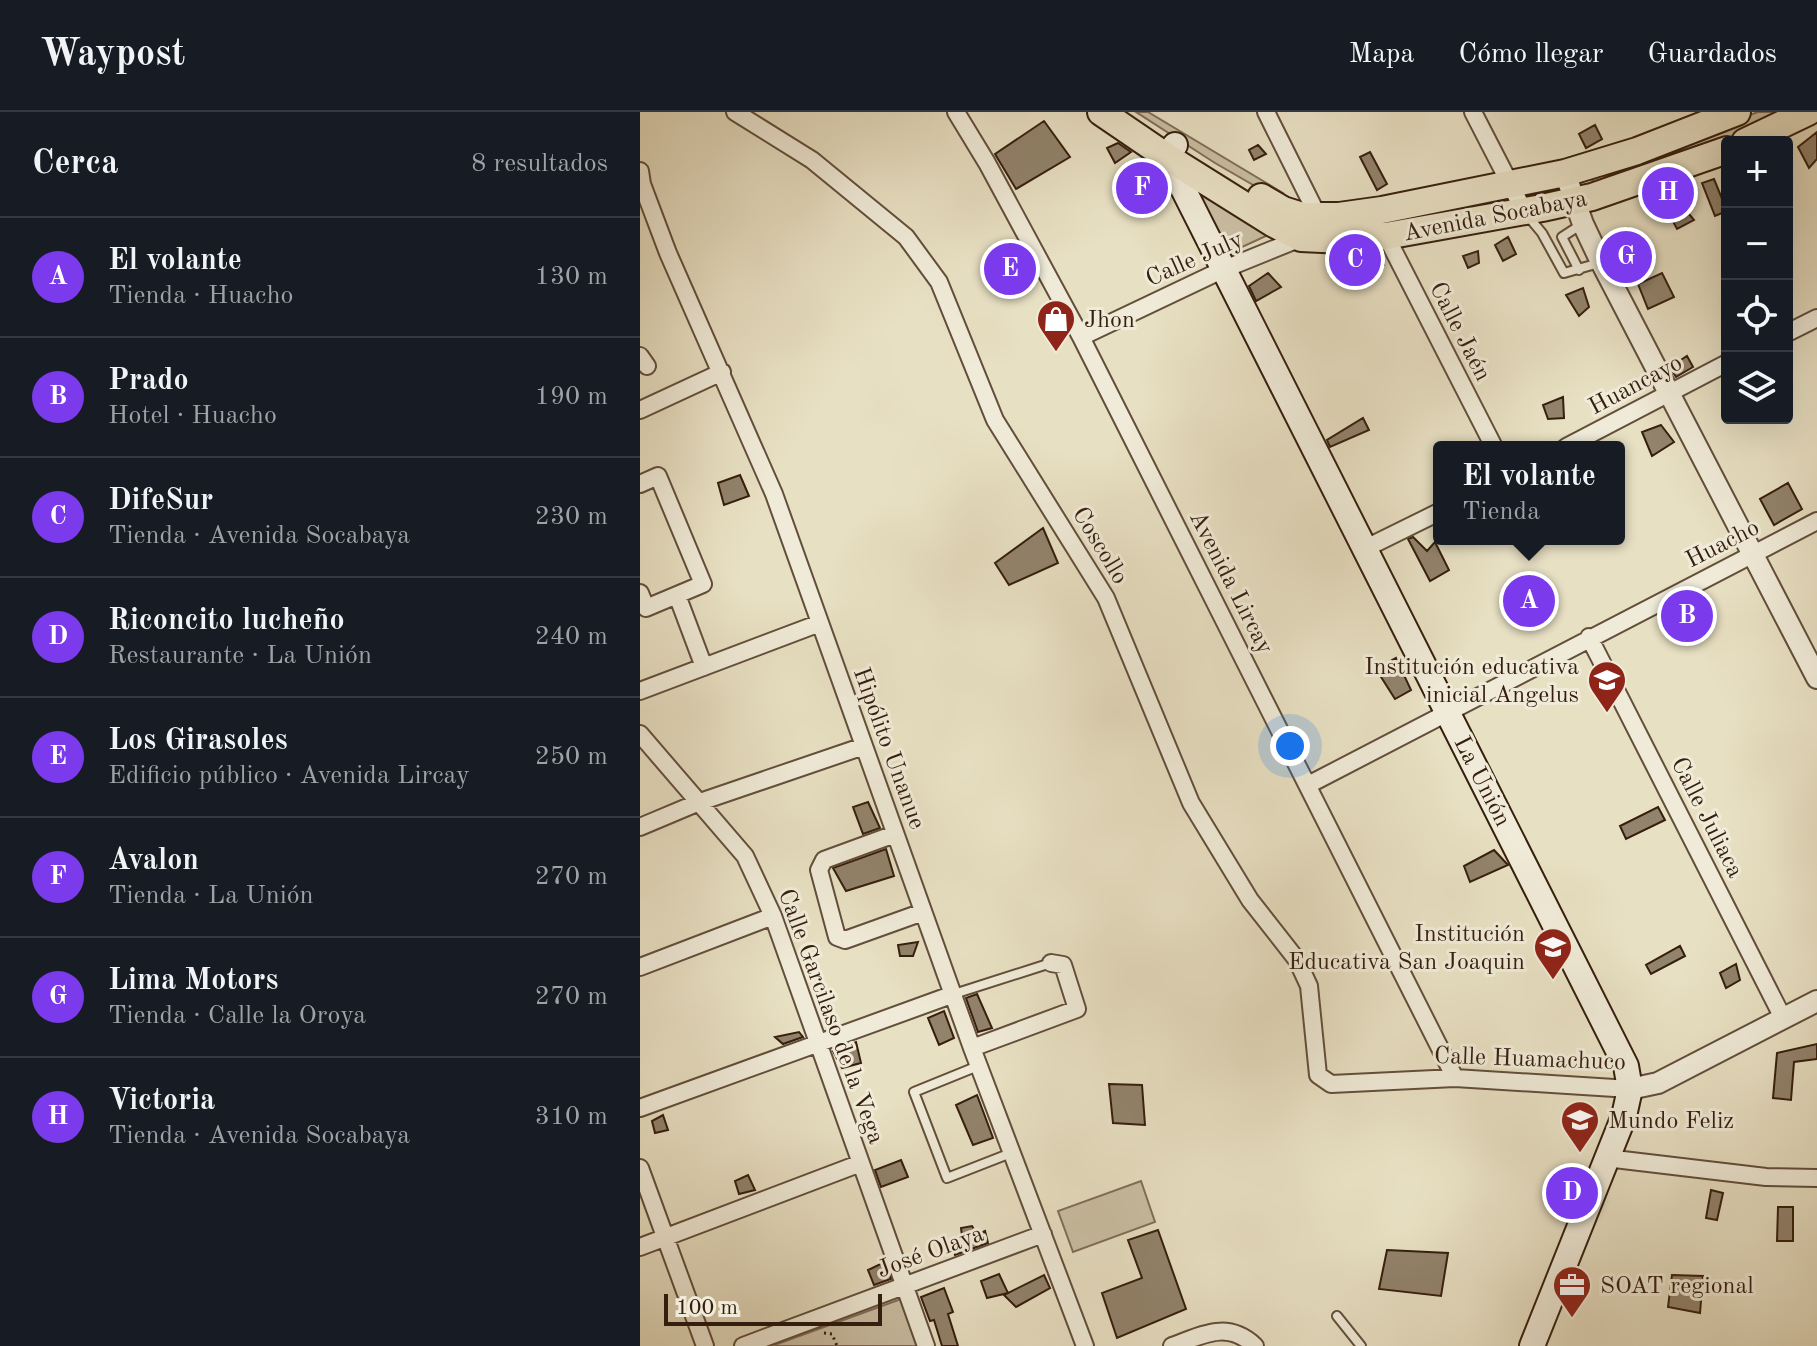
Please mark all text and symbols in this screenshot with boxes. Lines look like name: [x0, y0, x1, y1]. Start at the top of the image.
text: Waypost: [40, 36, 185, 74]
text: Mapa: [1349, 41, 1414, 69]
text: Cómo llegar: [1458, 41, 1603, 69]
text: Guardados: [1647, 41, 1777, 69]
map controls: [1721, 136, 1793, 424]
button: +: [1721, 136, 1793, 208]
text: Cerca: [32, 147, 118, 181]
text: 8 resultados: [471, 151, 608, 177]
pin: F: [1116, 158, 1168, 218]
pin: H: [1642, 163, 1694, 223]
street label: Avenida Socabaya: [1401, 187, 1589, 247]
button: −: [1721, 208, 1793, 280]
pin: G: [1600, 227, 1652, 287]
street label: Calle July: [1143, 228, 1247, 292]
pin: C: [1329, 230, 1381, 290]
pin: E: [984, 239, 1036, 299]
text: El volante: [108, 246, 242, 276]
text: A: [48, 264, 68, 290]
text: 130 m: [535, 264, 608, 290]
street label: Calle Jaén: [1424, 279, 1494, 385]
button: locate: [1721, 280, 1793, 352]
text: Tienda · Huacho: [108, 283, 293, 309]
shop icon: Jhon: [1035, 298, 1077, 353]
place label: Jhon: [1084, 309, 1135, 333]
street label: Huancayo: [1585, 351, 1687, 420]
button: layers: [1721, 352, 1793, 424]
text: Prado: [108, 366, 189, 396]
text: B: [49, 384, 67, 410]
text: 190 m: [535, 384, 608, 410]
text: Hotel · Huacho: [108, 403, 277, 429]
popup: [1433, 441, 1625, 545]
text: El volante: [1462, 462, 1596, 492]
text: DifeSur: [108, 486, 213, 516]
text: Tienda: [1462, 499, 1540, 525]
street label: Coscollo: [1067, 503, 1132, 589]
text: C: [49, 504, 67, 530]
text: 230 m: [535, 504, 608, 530]
street label: Avenida Lircay: [1184, 508, 1277, 659]
street label: Huacho: [1682, 516, 1764, 573]
text: Tienda · Avenida Socabaya: [108, 523, 410, 549]
pin: A: [1503, 571, 1555, 631]
pin: B: [1661, 586, 1713, 646]
text: Riconcito lucheño: [108, 606, 345, 636]
text: D: [48, 624, 68, 650]
text: 240 m: [535, 624, 608, 650]
text: Restaurante · La Unión: [108, 643, 372, 669]
place label: Institución educativa inicial Angelus: [1364, 656, 1579, 708]
school or university icon: Institución educativa inicial Angelus: [1586, 659, 1628, 714]
street label: Hipólito Unanue: [848, 665, 928, 833]
text: Los Girasoles: [108, 726, 288, 756]
your location: [1270, 726, 1310, 766]
street label: La Unión: [1448, 733, 1514, 831]
text: E: [49, 744, 67, 770]
text: 250 m: [535, 744, 608, 770]
street label: Calle Juliaca: [1666, 754, 1747, 882]
text: Edificio público · Avenida Lircay: [108, 763, 470, 789]
text: Avalon: [108, 846, 199, 876]
text: F: [49, 864, 67, 890]
text: 270 m: [535, 864, 608, 890]
text: Tienda · La Unión: [108, 883, 314, 909]
street label: Calle Garcilaso de la Vega: [773, 886, 888, 1147]
place label: Institución Educativa San Joaquin: [1288, 923, 1525, 975]
school or university icon: Institución Educativa San Joaquin: [1532, 926, 1574, 981]
text: Lima Motors: [108, 966, 278, 996]
text: G: [49, 984, 67, 1010]
text: 270 m: [535, 984, 608, 1010]
text: Tienda · Calle la Oroya: [108, 1003, 366, 1029]
street label: Calle Huamachuco: [1434, 1045, 1626, 1075]
text: Victoria: [108, 1086, 215, 1116]
school or university icon: Mundo Feliz: [1559, 1099, 1601, 1154]
text: H: [47, 1104, 69, 1130]
text: 310 m: [535, 1104, 608, 1130]
place label: Mundo Feliz: [1608, 1110, 1734, 1134]
text: Tienda · Avenida Socabaya: [108, 1123, 410, 1149]
pin: D: [1546, 1163, 1598, 1223]
street label: José Olaya: [874, 1222, 987, 1283]
office icon: SOAT regional: [1551, 1264, 1593, 1319]
place label: SOAT regional: [1600, 1275, 1754, 1299]
scale bar: [664, 1290, 882, 1326]
text: 100 m: [676, 1297, 738, 1319]

